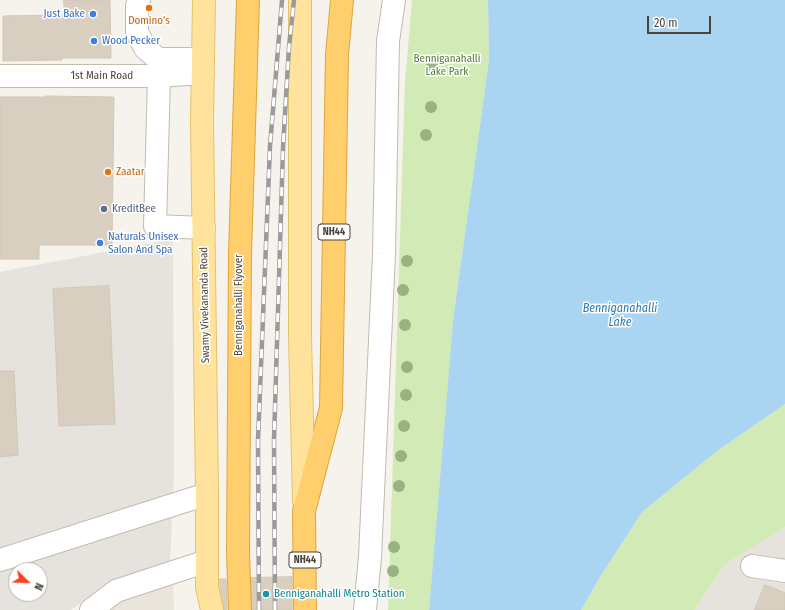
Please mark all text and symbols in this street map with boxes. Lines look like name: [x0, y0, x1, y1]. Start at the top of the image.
marker: Domino's: [144, 3, 154, 13]
place label: Just Bake: [43, 7, 85, 21]
scale bar: [649, 8, 713, 34]
marker: Just Bake: [88, 9, 98, 19]
place label: Domino's: [128, 14, 170, 28]
text: 20 m: [654, 16, 678, 30]
place label: Wood Pecker: [102, 34, 160, 48]
marker: Wood Pecker: [89, 36, 99, 46]
park label: Benniganahalli Lake Park: [413, 52, 481, 78]
street label: 1st Main Road: [71, 69, 133, 83]
place label: Zaatar: [116, 165, 145, 179]
marker: Zaatar: [103, 167, 113, 177]
place label: KreditBee: [112, 202, 156, 216]
marker: KreditBee: [99, 204, 109, 214]
road number: NH44: [318, 224, 350, 240]
place label: Naturals Unisex Salon And Spa: [108, 230, 178, 256]
marker: Naturals Unisex Salon And Spa: [95, 238, 105, 248]
street label: Swamy Vivekananda Road: [197, 247, 213, 363]
street label: Benniganahalli Flyover: [232, 254, 246, 356]
water label: Benniganahalli Lake: [583, 302, 657, 330]
road number: NH44: [289, 552, 321, 568]
north arrow: [8, 562, 48, 602]
text: N: [31, 581, 46, 592]
place label: Benniganahalli Metro Station: [274, 587, 405, 601]
marker: Benniganahalli Metro Station: [261, 589, 271, 599]

